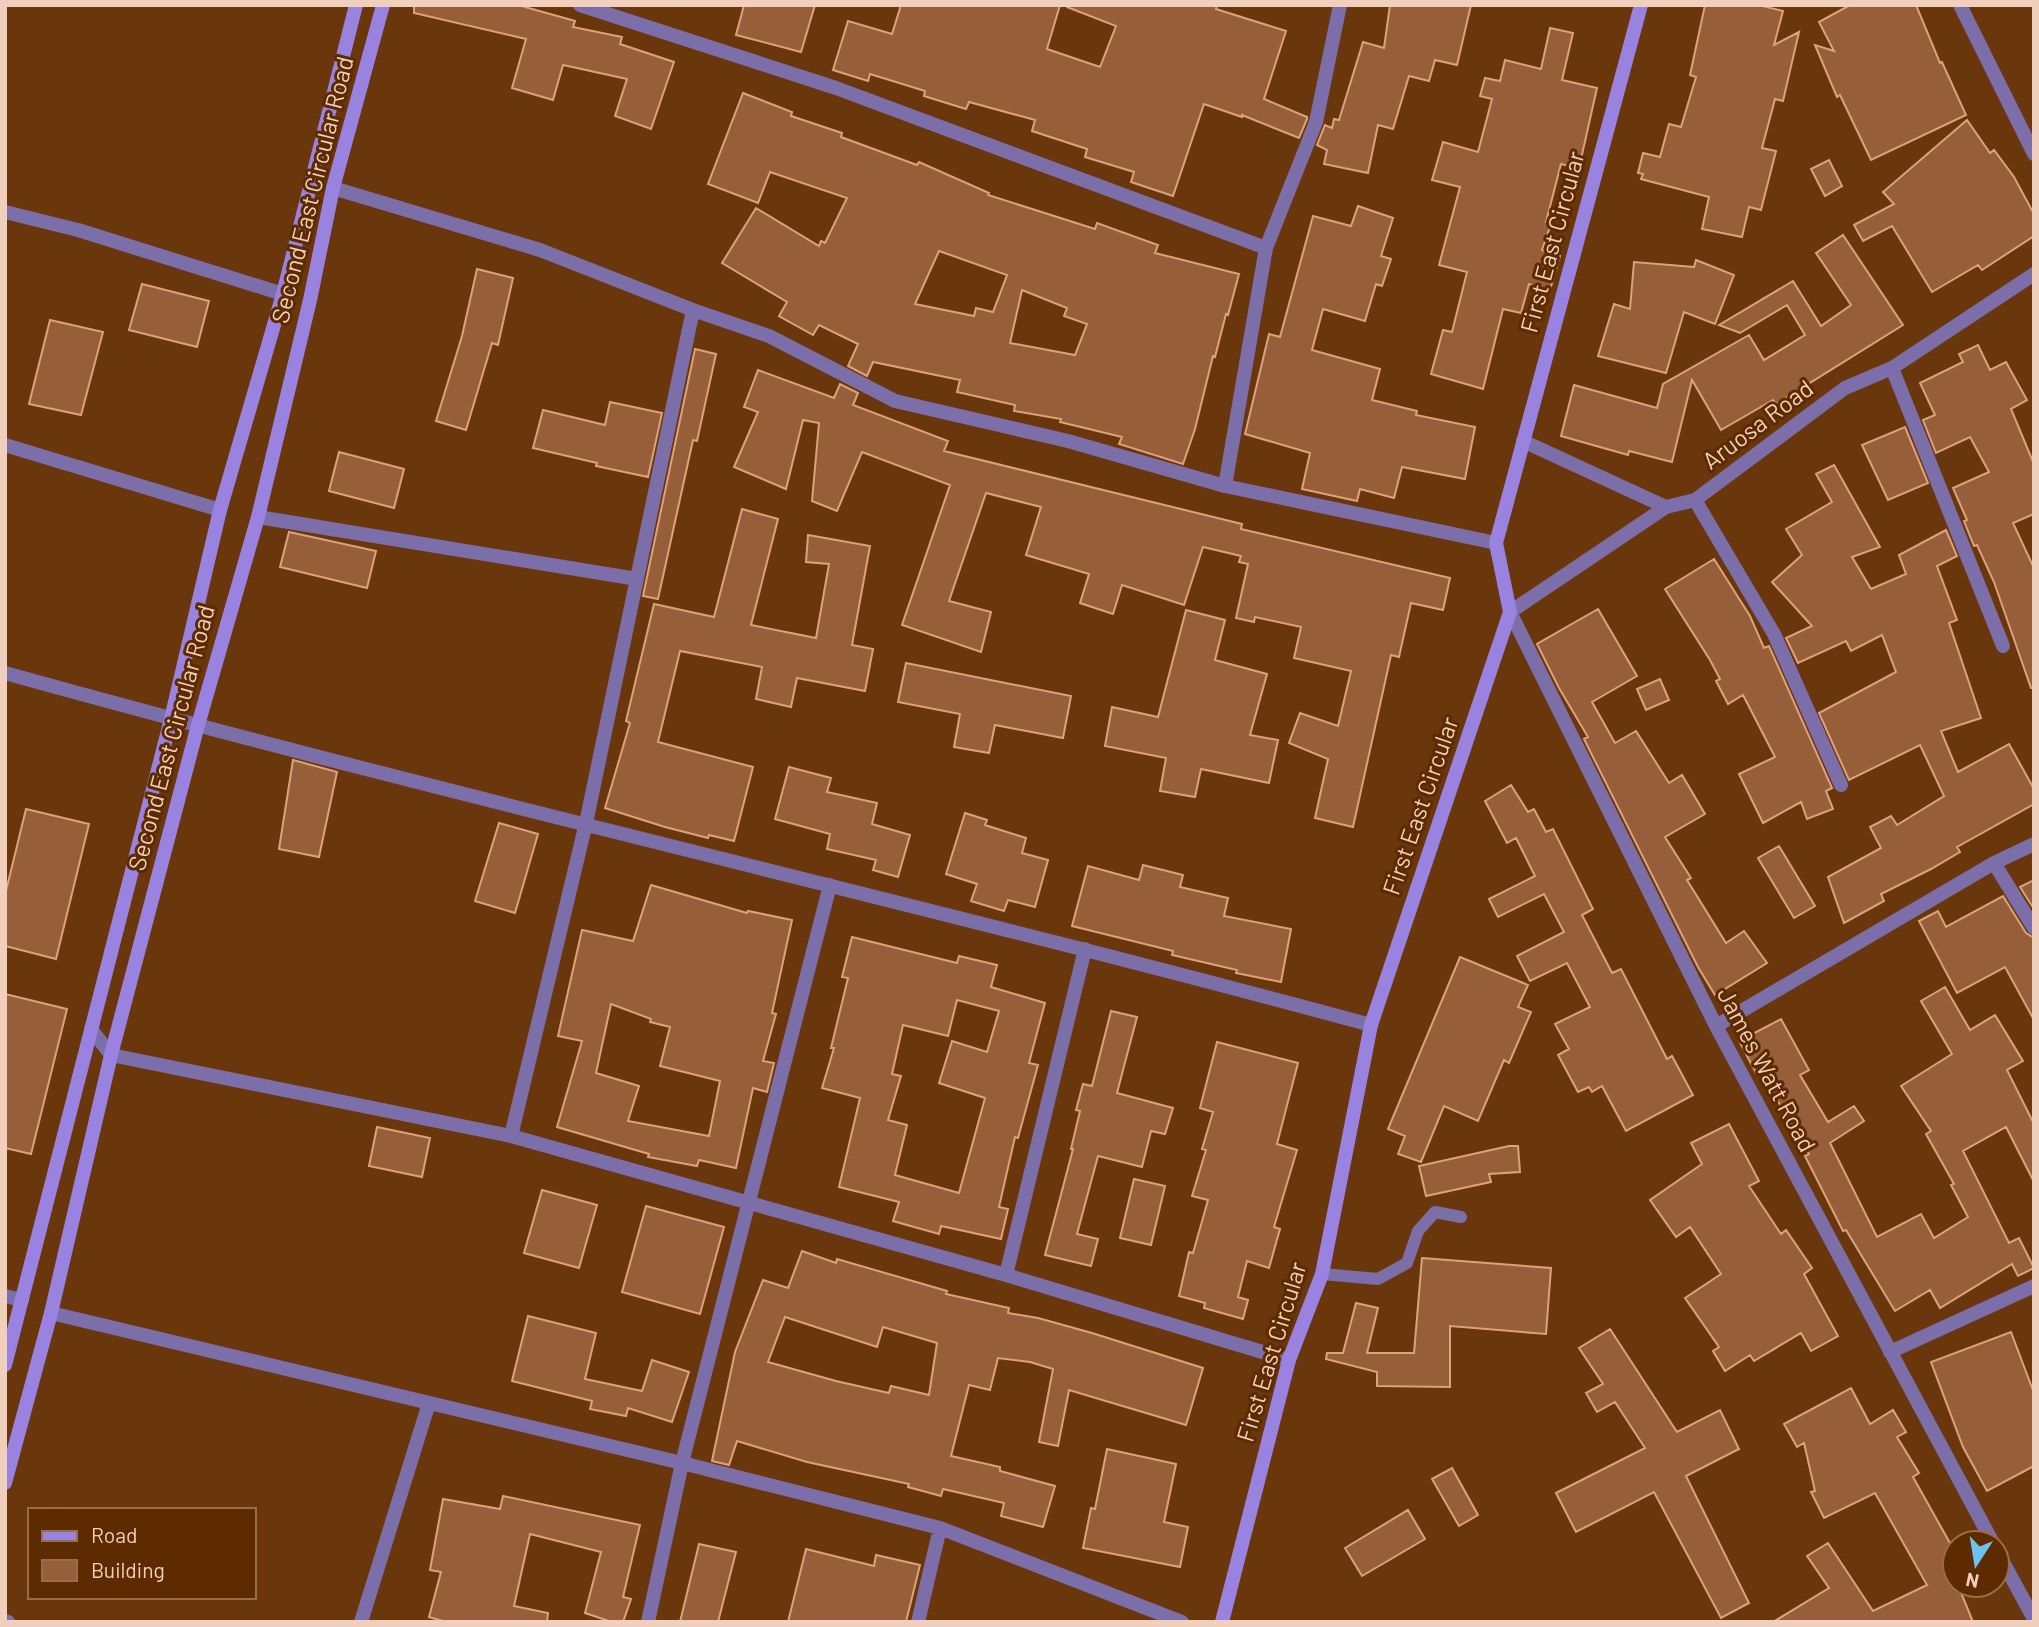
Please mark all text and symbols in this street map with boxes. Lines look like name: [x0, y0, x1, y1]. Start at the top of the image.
street label: Second East Circular Road: [264, 53, 359, 326]
street label: First East Circular: [1513, 148, 1590, 335]
street label: Aruosa Road: [1696, 373, 1818, 475]
street label: Second East Circular Road: [121, 602, 220, 874]
street label: First East Circular: [1376, 712, 1464, 898]
street label: James Watt Road: [1712, 982, 1823, 1157]
street label: First East Circular: [1229, 1258, 1312, 1445]
legend: [28, 1508, 256, 1599]
text: Road: [91, 1522, 137, 1547]
north arrow: [1941, 1529, 2011, 1599]
text: Building: [91, 1557, 165, 1582]
text: N: [1964, 1569, 1981, 1594]

